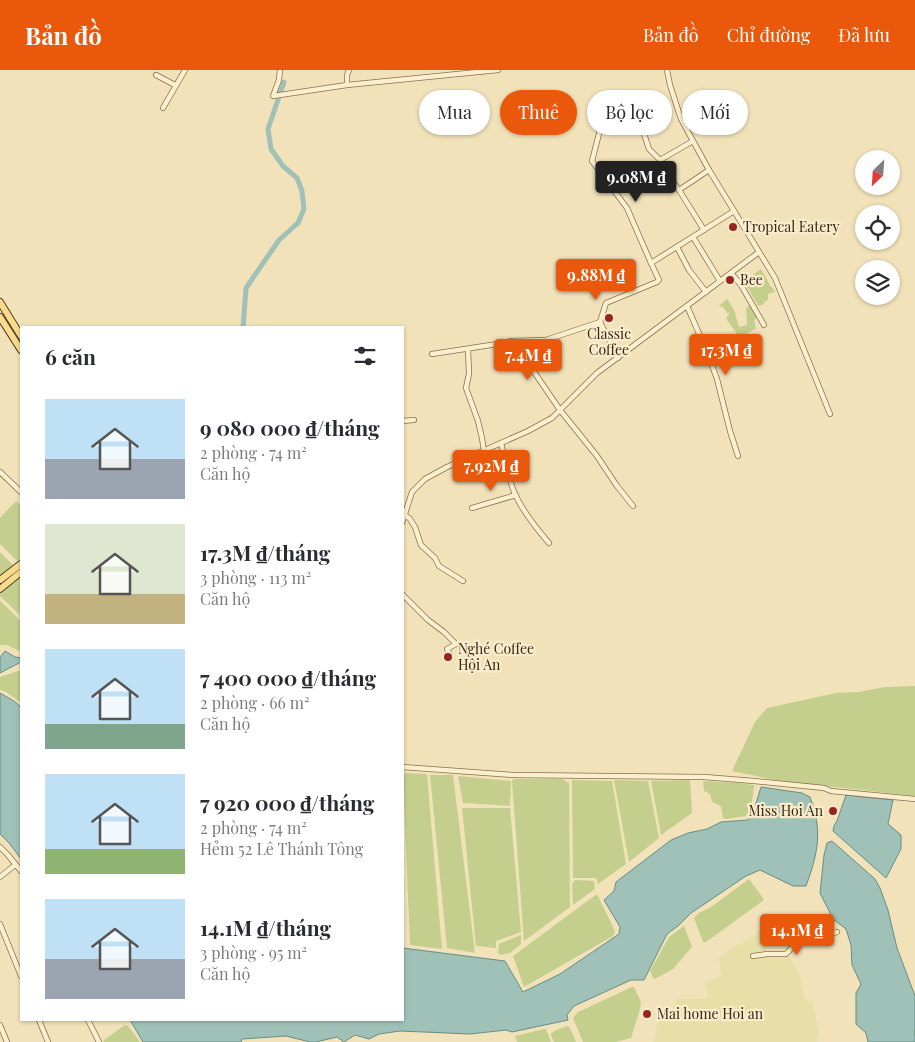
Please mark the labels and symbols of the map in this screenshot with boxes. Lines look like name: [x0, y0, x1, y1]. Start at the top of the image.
north arrow: [855, 150, 900, 195]
pin: 9.08M ₫: [590, 160, 682, 203]
place label: Tropical Eatery: [743, 217, 840, 236]
marker: Tropical Eatery: [727, 221, 739, 233]
pin: 9.88M ₫: [550, 258, 642, 301]
place label: Bee: [740, 270, 763, 289]
marker: Bee: [724, 274, 736, 286]
marker: Classic Coffee: [603, 312, 615, 324]
place label: Classic Coffee: [587, 324, 631, 359]
pin: 17.3M ₫: [680, 334, 772, 376]
pin: 7.4M ₫: [487, 338, 569, 381]
pin: 7.92M ₫: [445, 450, 537, 492]
place label: Nghé Coffee Hội An: [458, 639, 534, 674]
marker: Nghé Coffee Hội An: [442, 651, 454, 663]
place label: Miss Hoi An: [748, 801, 824, 820]
marker: Miss Hoi An: [827, 805, 839, 817]
pin: 14.1M ₫: [751, 914, 843, 956]
place label: Mai home Hoi an: [657, 1004, 764, 1023]
marker: Mai home Hoi an: [641, 1008, 653, 1020]

